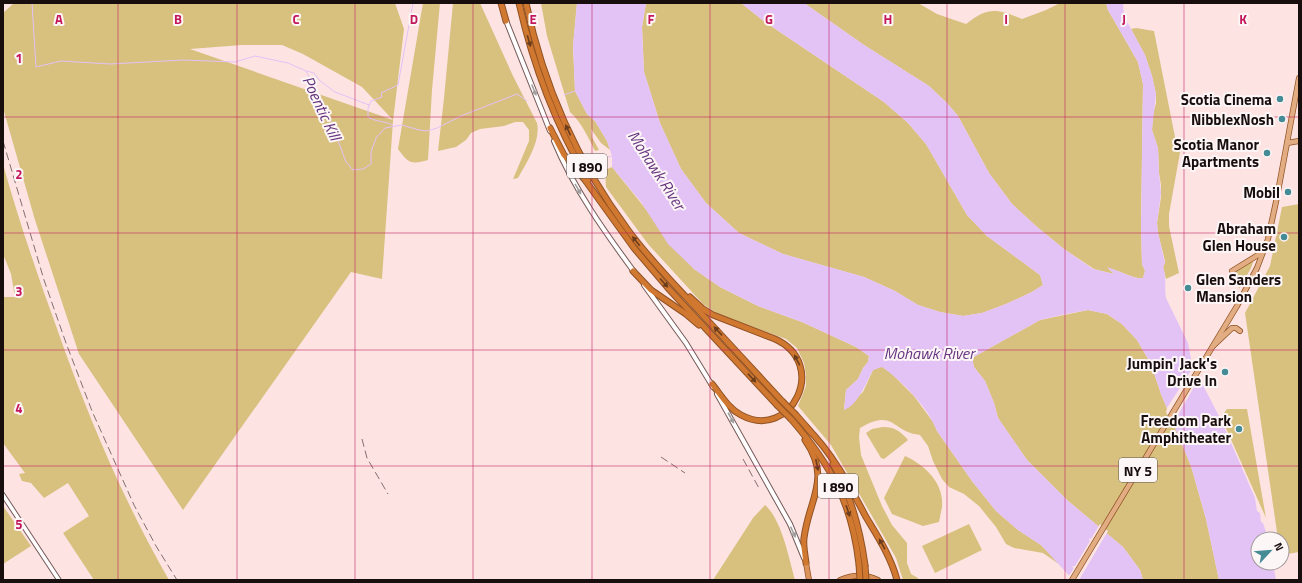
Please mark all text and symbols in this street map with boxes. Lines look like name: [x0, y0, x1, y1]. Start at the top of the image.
text: A: [55, 9, 63, 29]
text: B: [174, 9, 182, 29]
text: C: [292, 9, 300, 29]
text: D: [410, 9, 418, 29]
text: E: [529, 9, 537, 29]
text: F: [648, 9, 655, 29]
text: G: [765, 9, 773, 29]
text: H: [884, 9, 892, 29]
text: I: [1004, 9, 1008, 29]
text: J: [1122, 9, 1126, 29]
text: K: [1239, 9, 1247, 29]
one-way arrow: [526, 35, 532, 47]
text: 1: [15, 48, 23, 68]
water label: Poentic Kill: [297, 72, 348, 146]
one-way arrow: [531, 84, 537, 96]
place label: Scotia Cinema: [1181, 88, 1272, 111]
marker: Scotia Cinema: [1275, 94, 1285, 104]
place label: NibblexNosh: [1191, 108, 1274, 131]
marker: NibblexNosh: [1277, 114, 1287, 124]
one-way arrow: [565, 124, 571, 136]
water label: Mohawk River: [622, 126, 693, 216]
place label: Scotia Manor Apartments: [1174, 133, 1259, 173]
marker: Scotia Manor Apartments: [1262, 148, 1272, 158]
road number: I 890: [567, 154, 607, 178]
text: 2: [15, 164, 23, 184]
place label: Mobil: [1243, 181, 1280, 204]
one-way arrow: [574, 183, 581, 195]
marker: Mobil: [1283, 187, 1293, 197]
place label: Abraham Glen House: [1202, 217, 1276, 257]
marker: Abraham Glen House: [1279, 232, 1289, 242]
one-way arrow: [632, 235, 641, 246]
place label: Glen Sanders Mansion: [1196, 268, 1281, 308]
one-way arrow: [659, 278, 668, 288]
text: 3: [15, 281, 23, 301]
marker: Glen Sanders Mansion: [1183, 283, 1193, 293]
one-way arrow: [713, 326, 722, 337]
water label: Mohawk River: [884, 341, 976, 365]
place label: Jumpin' Jack's Drive In: [1127, 352, 1217, 392]
one-way arrow: [794, 354, 801, 366]
marker: Jumpin' Jack's Drive In: [1220, 367, 1230, 377]
one-way arrow: [748, 373, 757, 383]
text: 4: [15, 398, 23, 418]
place label: Freedom Park Amphitheater: [1141, 409, 1231, 449]
one-way arrow: [727, 413, 734, 424]
marker: Freedom Park Amphitheater: [1234, 424, 1244, 434]
road number: NY 5: [1119, 458, 1157, 482]
one-way arrow: [814, 459, 820, 471]
road number: I 890: [818, 474, 858, 498]
one-way arrow: [845, 505, 851, 517]
text: 5: [15, 514, 23, 534]
one-way arrow: [791, 527, 797, 539]
north arrow: [1250, 531, 1290, 571]
one-way arrow: [878, 538, 885, 550]
text: N: [1270, 540, 1288, 554]

